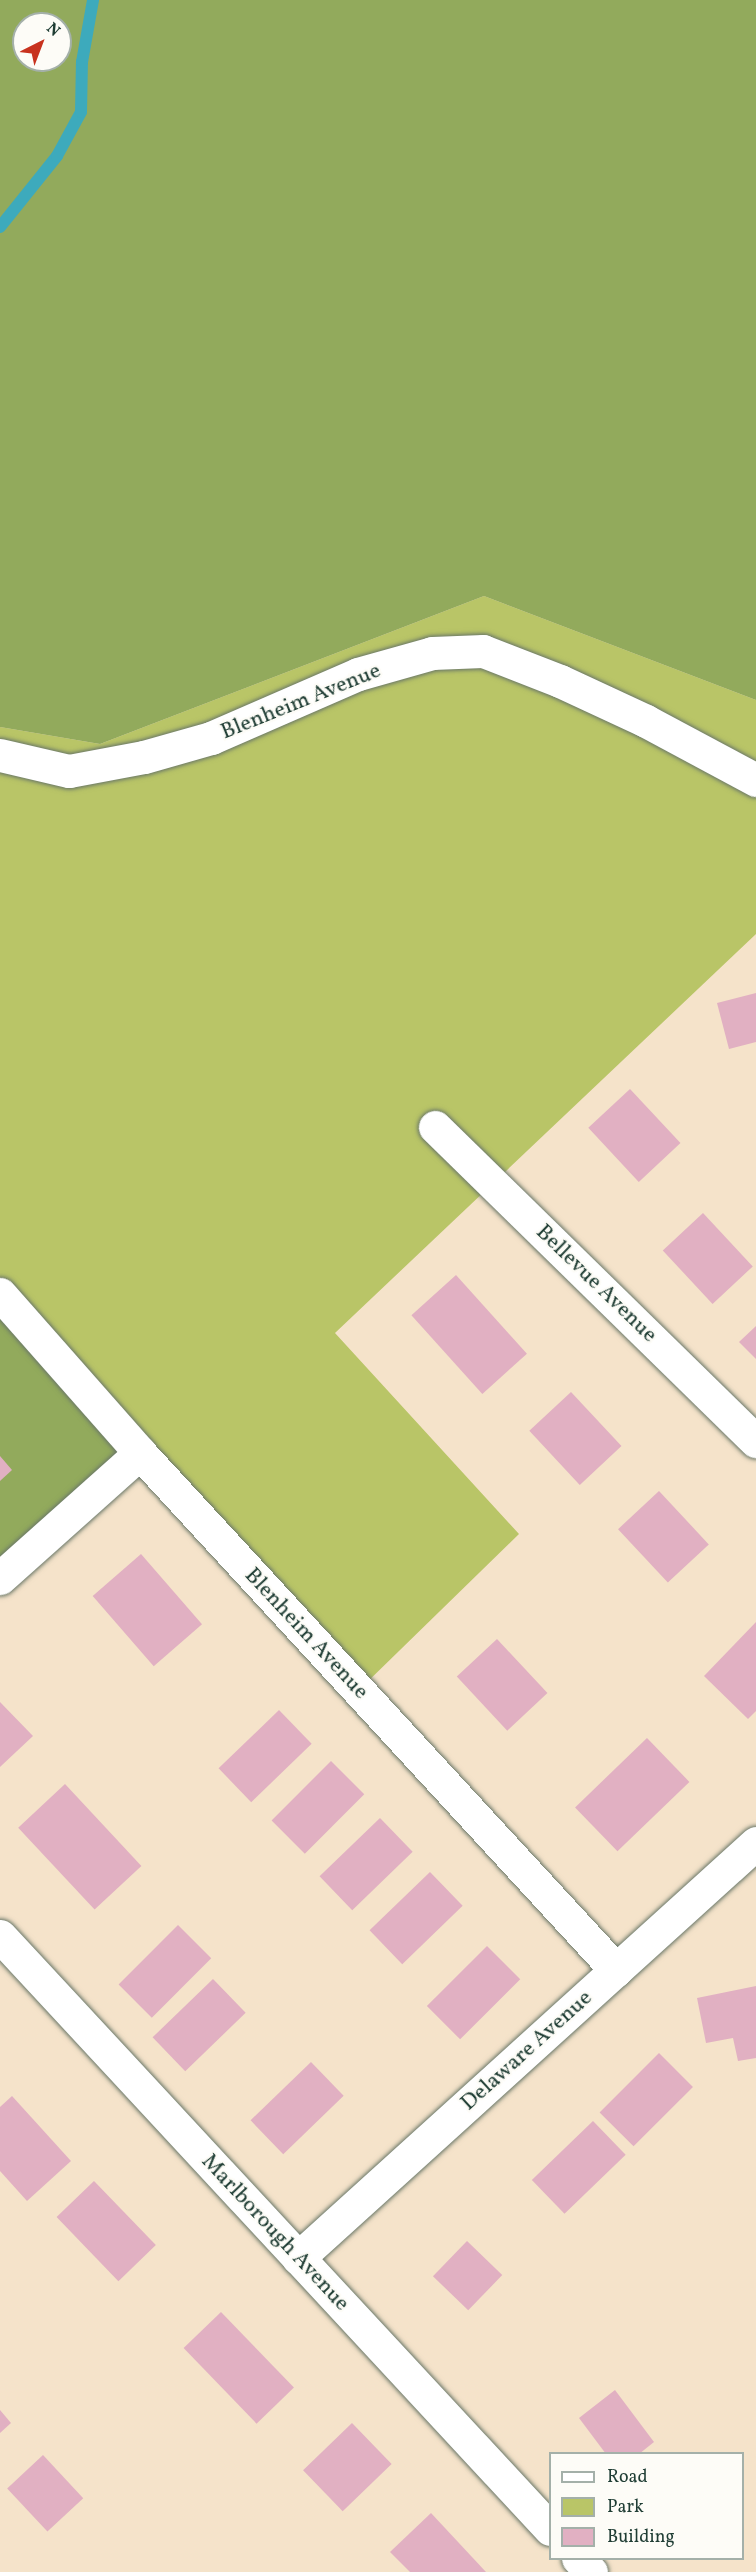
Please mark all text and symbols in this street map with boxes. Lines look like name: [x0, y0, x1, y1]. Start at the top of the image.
north arrow: [12, 12, 72, 72]
text: N: [41, 18, 64, 42]
street label: Blenheim Avenue: [217, 658, 385, 746]
street label: Bellevue Avenue: [530, 1220, 662, 1348]
street label: Blenheim Avenue: [238, 1563, 374, 1705]
street label: Delaware Avenue: [456, 1985, 598, 2117]
street label: Marlborough Avenue: [195, 2149, 355, 2317]
legend: [549, 2452, 744, 2560]
text: Road: [607, 2465, 648, 2490]
text: Park: [607, 2495, 644, 2520]
text: Building: [607, 2525, 675, 2550]

